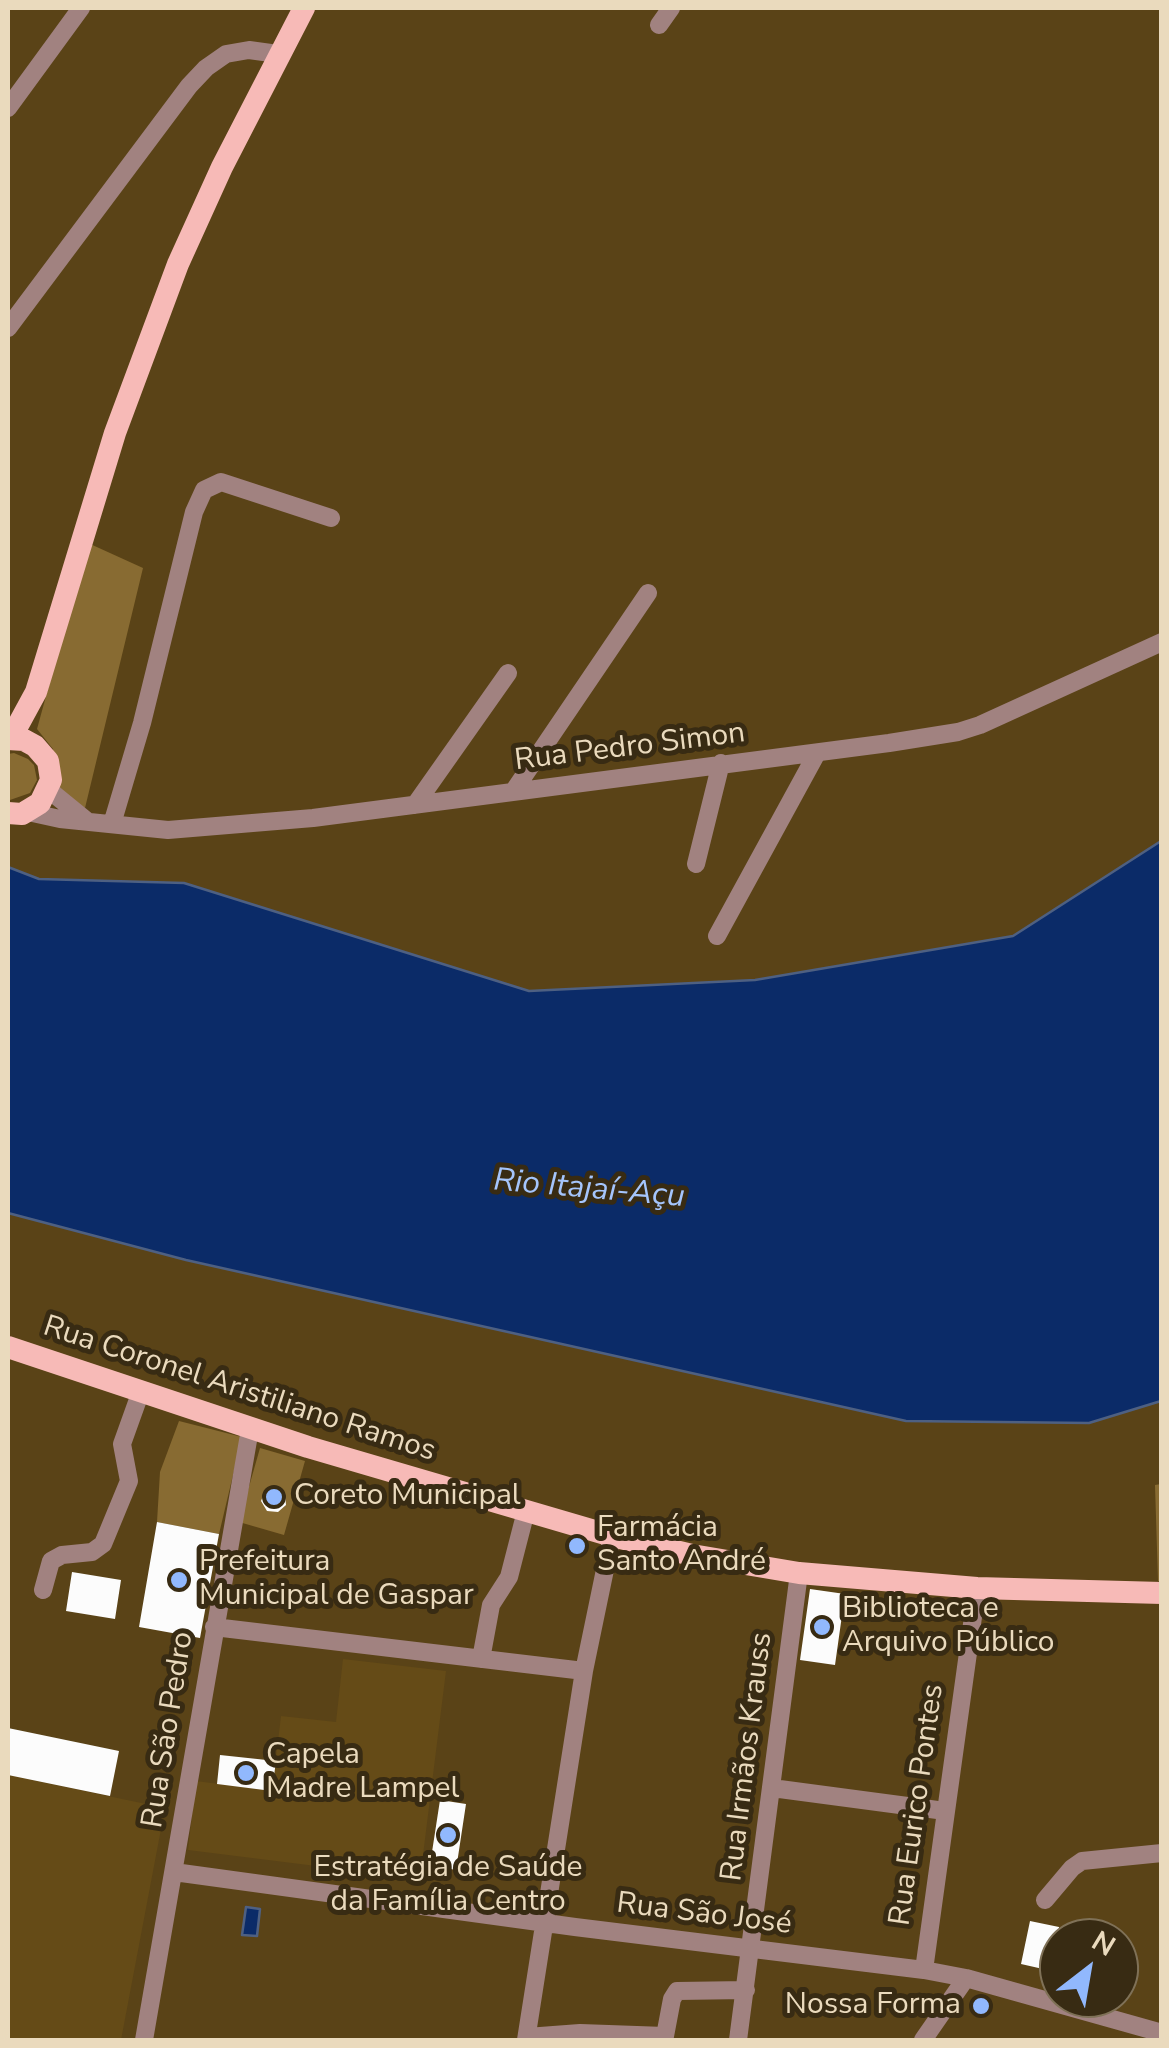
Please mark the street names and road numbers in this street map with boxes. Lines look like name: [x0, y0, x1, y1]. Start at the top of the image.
street label: Rua Pedro Simon: [513, 716, 747, 780]
street label: Rua Coronel Aristiliano Ramos: [38, 1309, 440, 1471]
street label: Rua São Pedro: [136, 1629, 202, 1831]
street label: Rua Irmãos Krauss: [715, 1631, 781, 1883]
street label: Rua Eurico Pontes: [883, 1682, 953, 1928]
street label: Rua São José: [614, 1886, 794, 1944]

